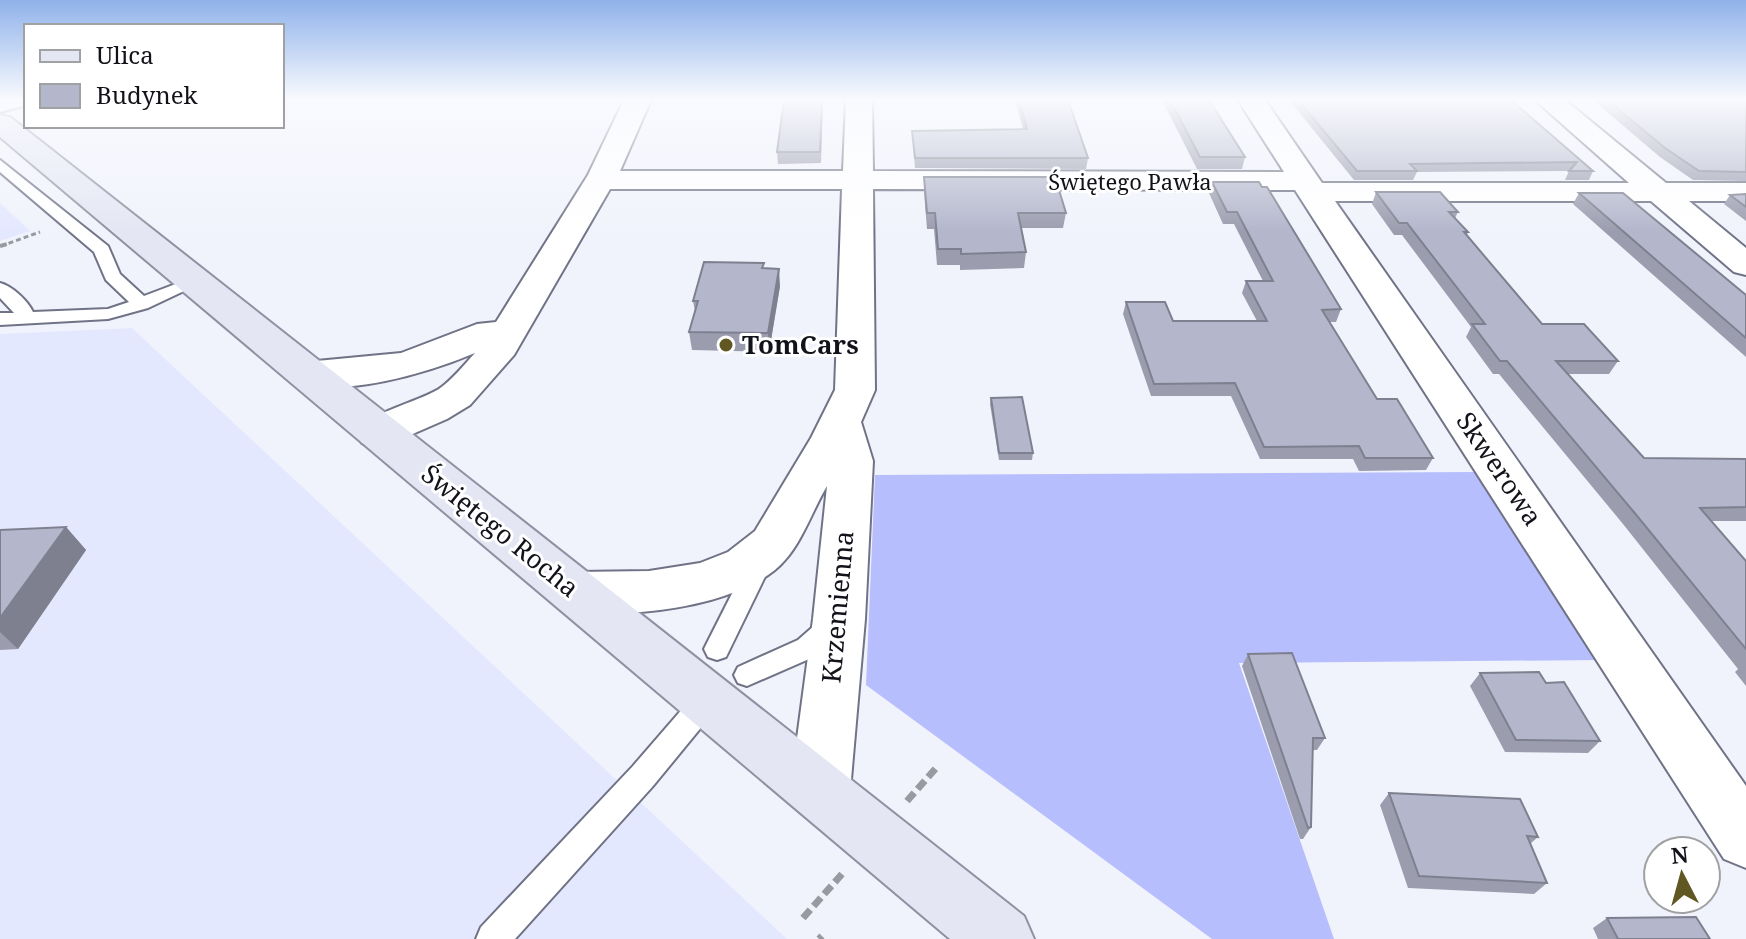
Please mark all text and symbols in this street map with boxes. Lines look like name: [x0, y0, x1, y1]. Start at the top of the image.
legend: [24, 24, 284, 128]
text: Ulica: [96, 38, 154, 71]
text: Budynek: [96, 78, 199, 111]
street label: Świętego Pawła: [1048, 166, 1212, 196]
place label: TomCars: [742, 326, 859, 362]
marker: TomCars: [717, 336, 735, 354]
street label: Skwerowa: [1449, 404, 1551, 532]
street label: Świętego Rocha: [414, 455, 587, 605]
street label: Krzemienna: [812, 529, 862, 685]
north arrow: [1642, 835, 1722, 915]
text: N: [1670, 838, 1690, 870]

